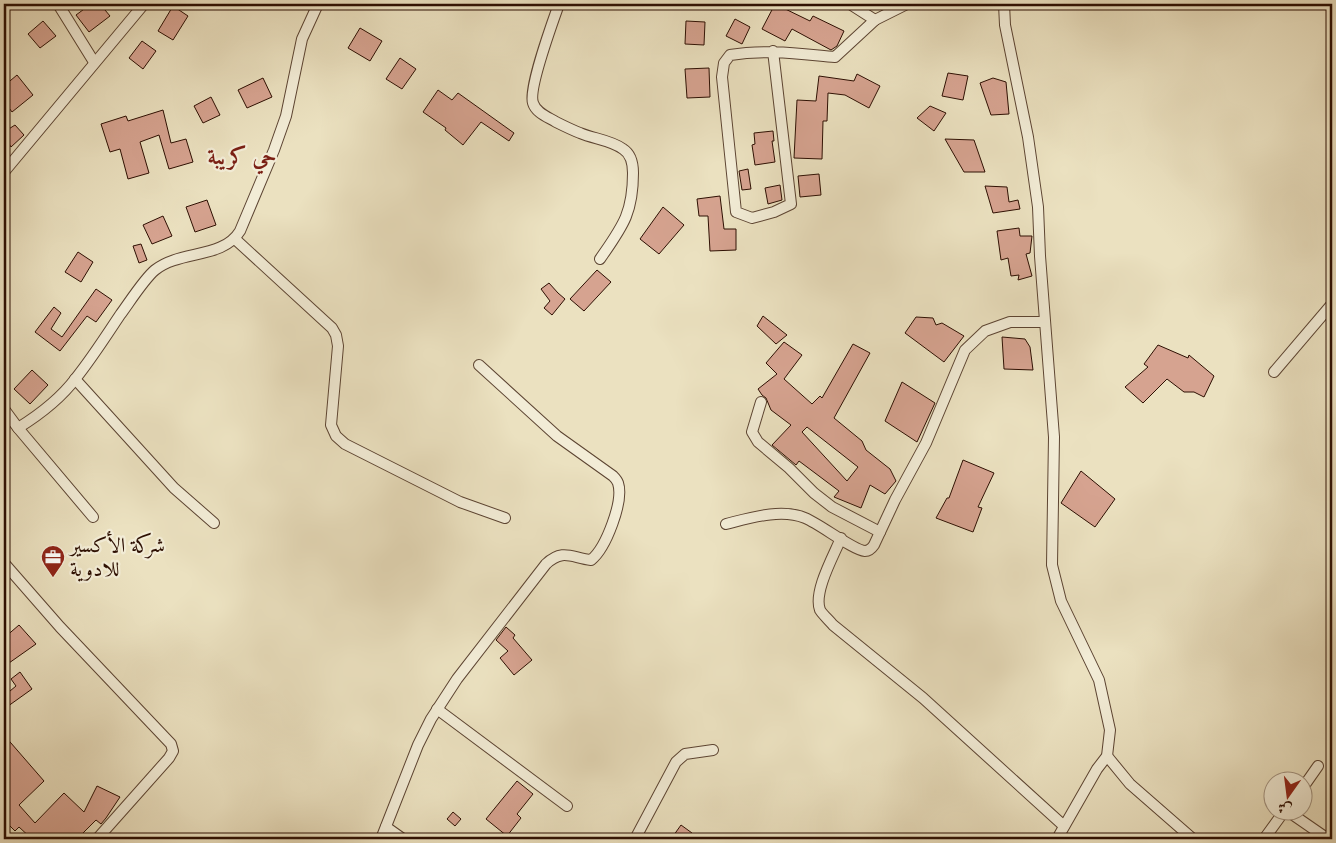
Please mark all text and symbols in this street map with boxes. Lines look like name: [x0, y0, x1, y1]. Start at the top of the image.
district label: حي كريبة: [208, 142, 276, 175]
place label: شركة الأكسير للادوية: [68, 530, 165, 584]
office icon: شركة الأكسير للادوية: [40, 544, 66, 578]
north arrow: [1264, 770, 1314, 820]
text: ش: [1276, 797, 1294, 819]

